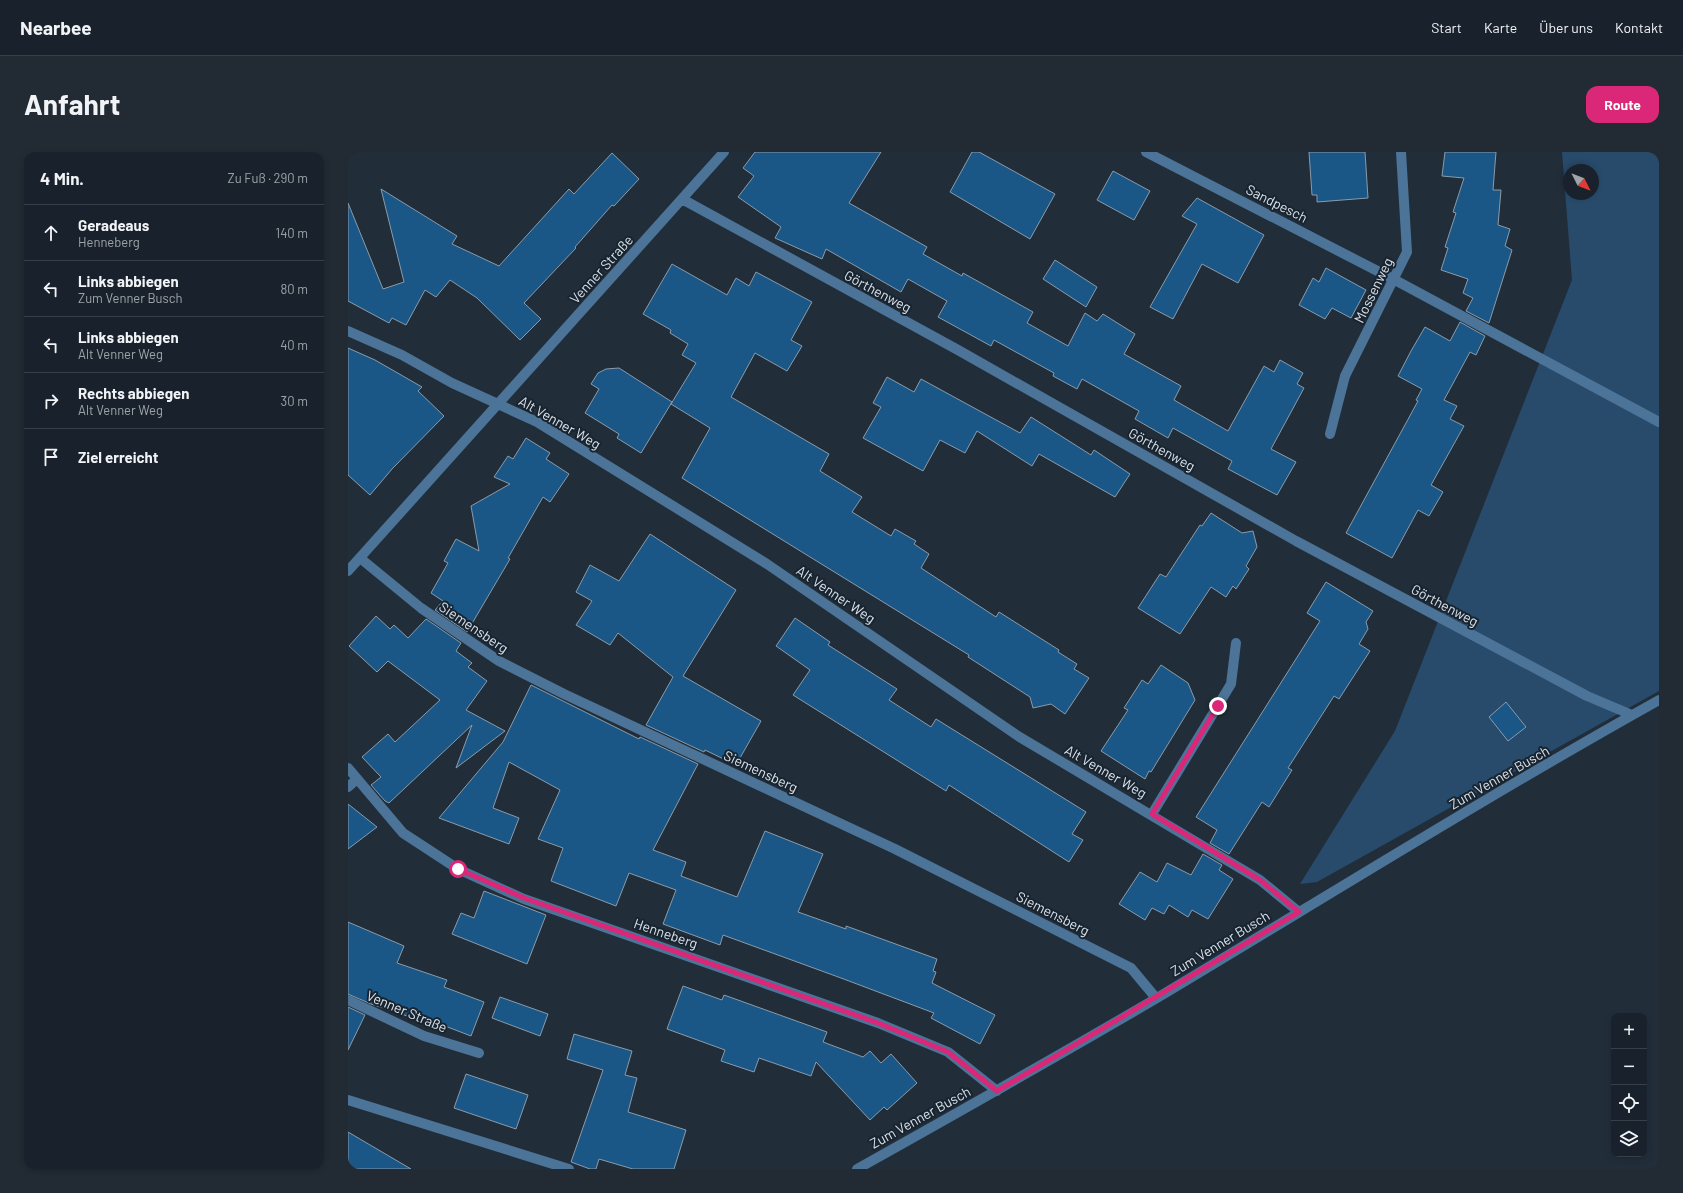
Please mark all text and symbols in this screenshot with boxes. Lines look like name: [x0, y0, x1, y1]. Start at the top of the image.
text: Nearbee: [20, 16, 92, 39]
text: Start: [1431, 19, 1462, 36]
text: Karte: [1484, 19, 1517, 36]
text: Über uns: [1539, 19, 1593, 36]
text: Kontakt: [1615, 19, 1663, 36]
button: Route: [1586, 86, 1659, 123]
text: Anfahrt: [24, 87, 120, 121]
north arrow: [1563, 164, 1599, 200]
text: 4 Min.: [40, 168, 84, 188]
text: Zu Fuß · 290 m: [228, 170, 308, 186]
street label: Sandpesch: [1243, 180, 1311, 226]
text: Geradeaus: [78, 216, 149, 234]
icon: ahead: [40, 222, 62, 244]
text: 140 m: [276, 225, 308, 241]
street label: Venner Straße: [566, 231, 636, 307]
text: Henneberg: [78, 234, 140, 250]
street label: Mossenweg: [1350, 255, 1396, 325]
street label: Görthenweg: [842, 266, 914, 316]
text: Links abbiegen: [78, 272, 179, 290]
icon: left: [40, 278, 62, 300]
text: 80 m: [281, 281, 308, 297]
text: Zum Venner Busch: [78, 290, 183, 306]
text: Links abbiegen: [78, 328, 179, 346]
icon: left: [40, 334, 62, 356]
text: 40 m: [280, 337, 308, 353]
text: Alt Venner Weg: [78, 346, 163, 362]
text: Rechts abbiegen: [78, 384, 189, 402]
icon: right: [40, 390, 62, 412]
street label: Alt Venner Weg: [516, 392, 604, 452]
text: 30 m: [281, 393, 308, 409]
text: Alt Venner Weg: [78, 402, 163, 418]
street label: Görthenweg: [1126, 424, 1198, 474]
icon: arrive: [40, 446, 62, 468]
text: Ziel erreicht: [78, 448, 159, 466]
street label: Alt Venner Weg: [793, 561, 879, 627]
street label: Görthenweg: [1409, 580, 1481, 630]
street label: Siemensberg: [436, 598, 512, 656]
route end: [1209, 697, 1227, 715]
street label: Alt Venner Weg: [1062, 741, 1150, 801]
street label: Zum Venner Busch: [1446, 741, 1552, 813]
street label: Siemensberg: [721, 746, 801, 796]
route start: [449, 860, 467, 878]
street label: Siemensberg: [1014, 887, 1092, 939]
street label: Zum Venner Busch: [1167, 907, 1273, 979]
street label: Henneberg: [632, 914, 700, 952]
street label: Venner Straße: [364, 986, 450, 1036]
map controls: [1611, 1013, 1647, 1157]
button: +: [1611, 1013, 1647, 1049]
button: −: [1611, 1049, 1647, 1085]
street label: Zum Venner Busch: [867, 1082, 973, 1152]
button: locate: [1611, 1085, 1647, 1121]
button: layers: [1611, 1121, 1647, 1157]

